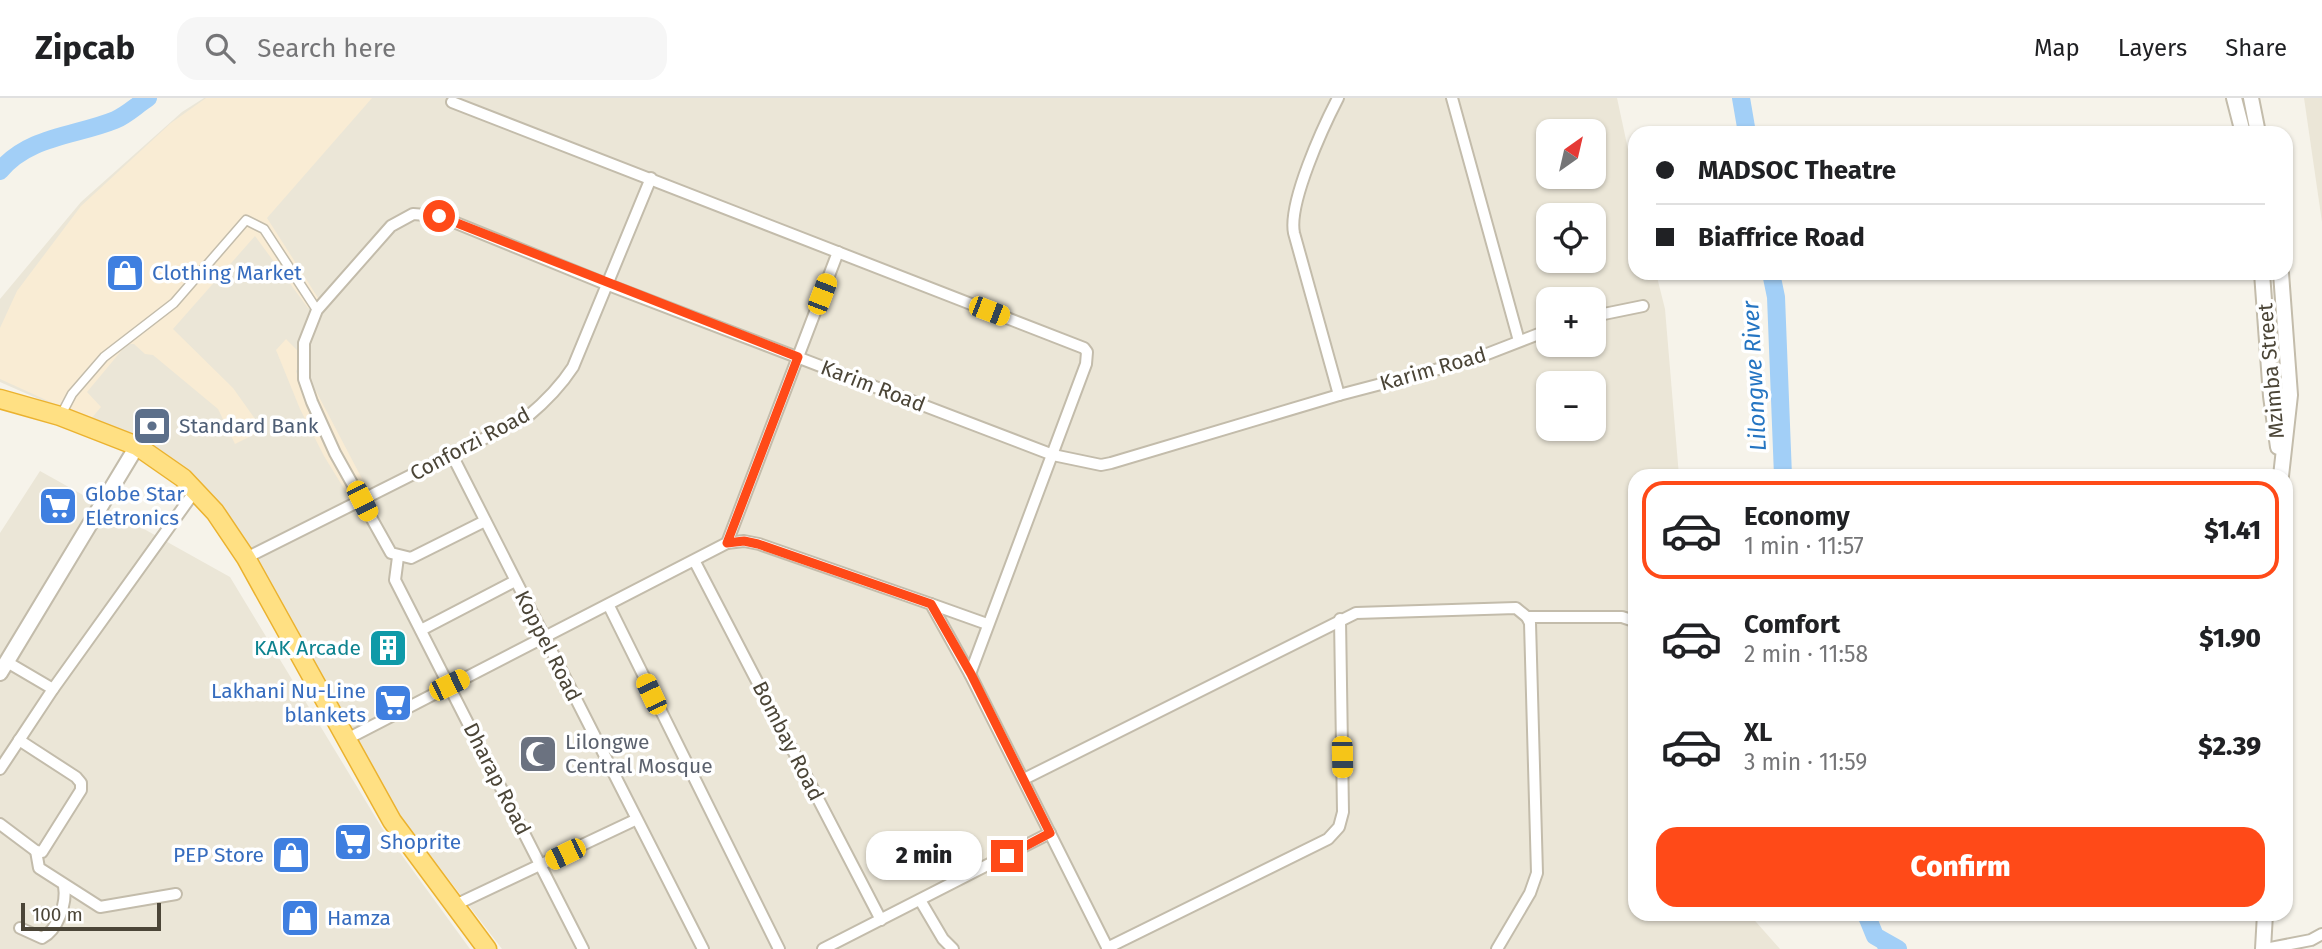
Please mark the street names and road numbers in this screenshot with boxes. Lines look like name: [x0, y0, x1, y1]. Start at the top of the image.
street label: Mzimba Street: [2252, 302, 2290, 440]
street label: Karim Road: [1377, 341, 1489, 397]
street label: Karim Road: [817, 354, 929, 418]
street label: Conforzi Road: [406, 402, 534, 486]
street label: Koppel Road: [509, 586, 587, 706]
street label: Bombay Road: [747, 677, 829, 805]
street label: Dharap Road: [458, 719, 536, 839]

